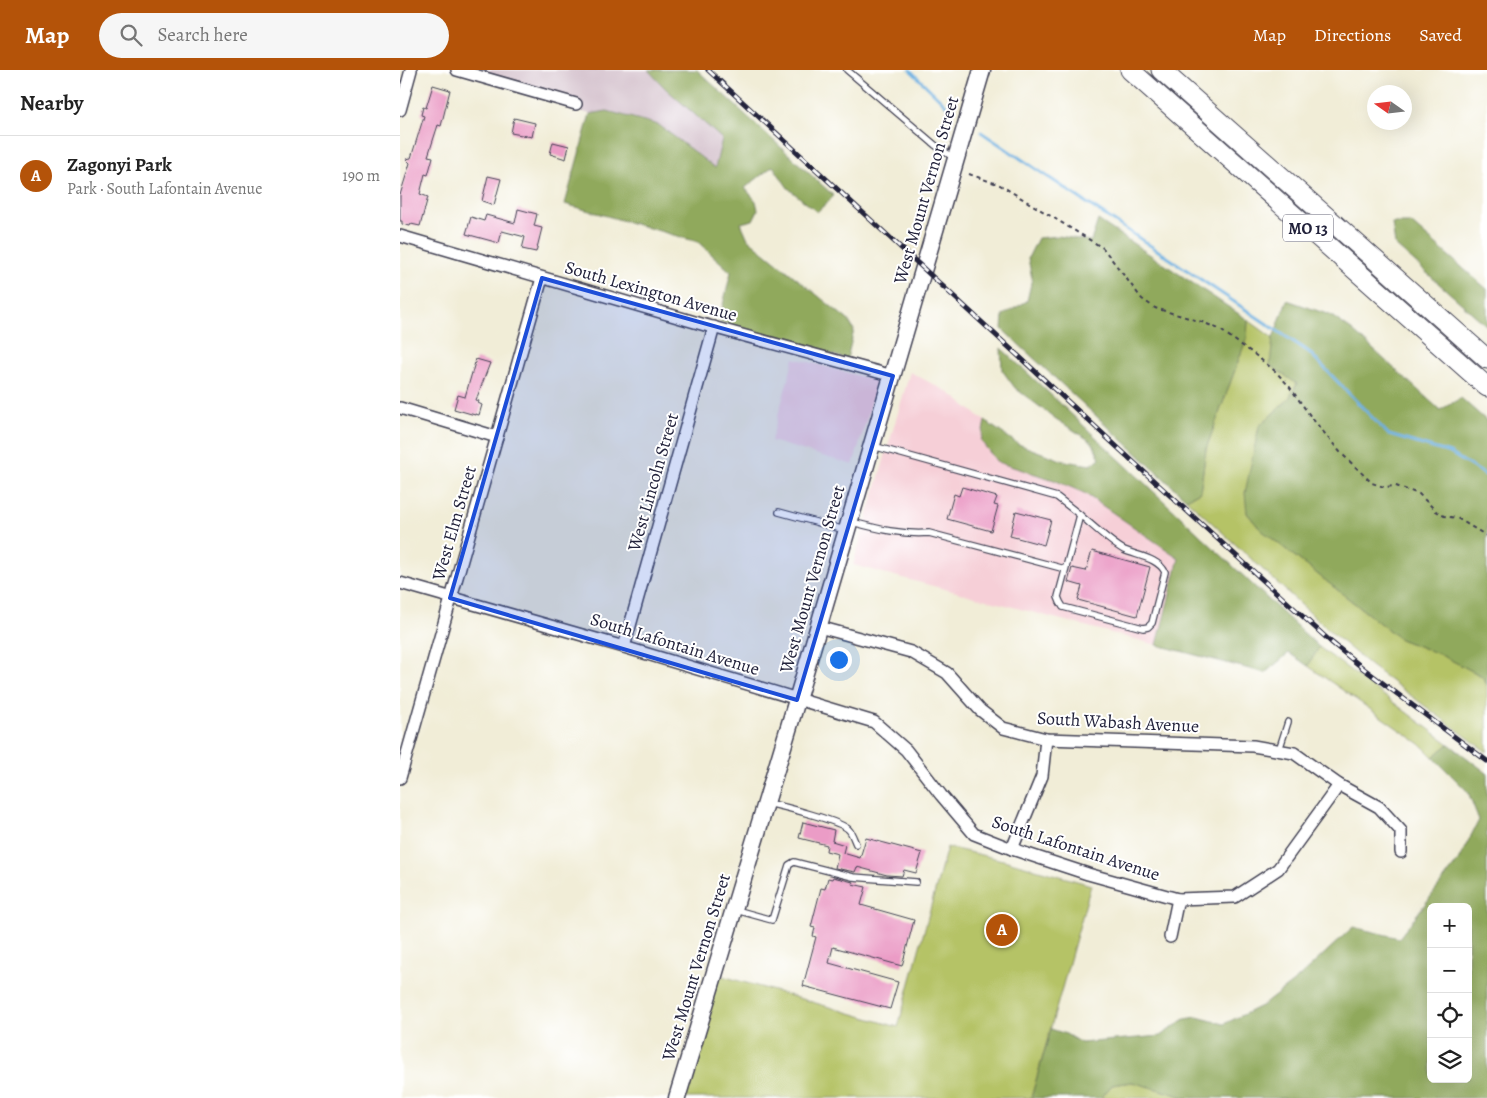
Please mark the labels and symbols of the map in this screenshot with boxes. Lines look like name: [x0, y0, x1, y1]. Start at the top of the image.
north arrow: [1367, 85, 1412, 130]
street label: West Mount Vernon Street: [887, 93, 964, 288]
road number: MO 13: [1283, 214, 1333, 242]
street label: South Lexington Avenue: [562, 255, 740, 327]
street label: West Lincoln Street: [622, 410, 684, 555]
street label: West Elm Street: [426, 463, 482, 584]
street label: West Mount Vernon Street: [773, 482, 850, 677]
street label: South Lafontain Avenue: [588, 607, 762, 681]
your location: [826, 647, 852, 673]
street label: South Wabash Avenue: [1036, 706, 1200, 738]
street label: South Lafontain Avenue: [989, 809, 1163, 887]
street label: West Mount Vernon Street: [656, 871, 736, 1064]
pin: A: [986, 911, 1018, 949]

